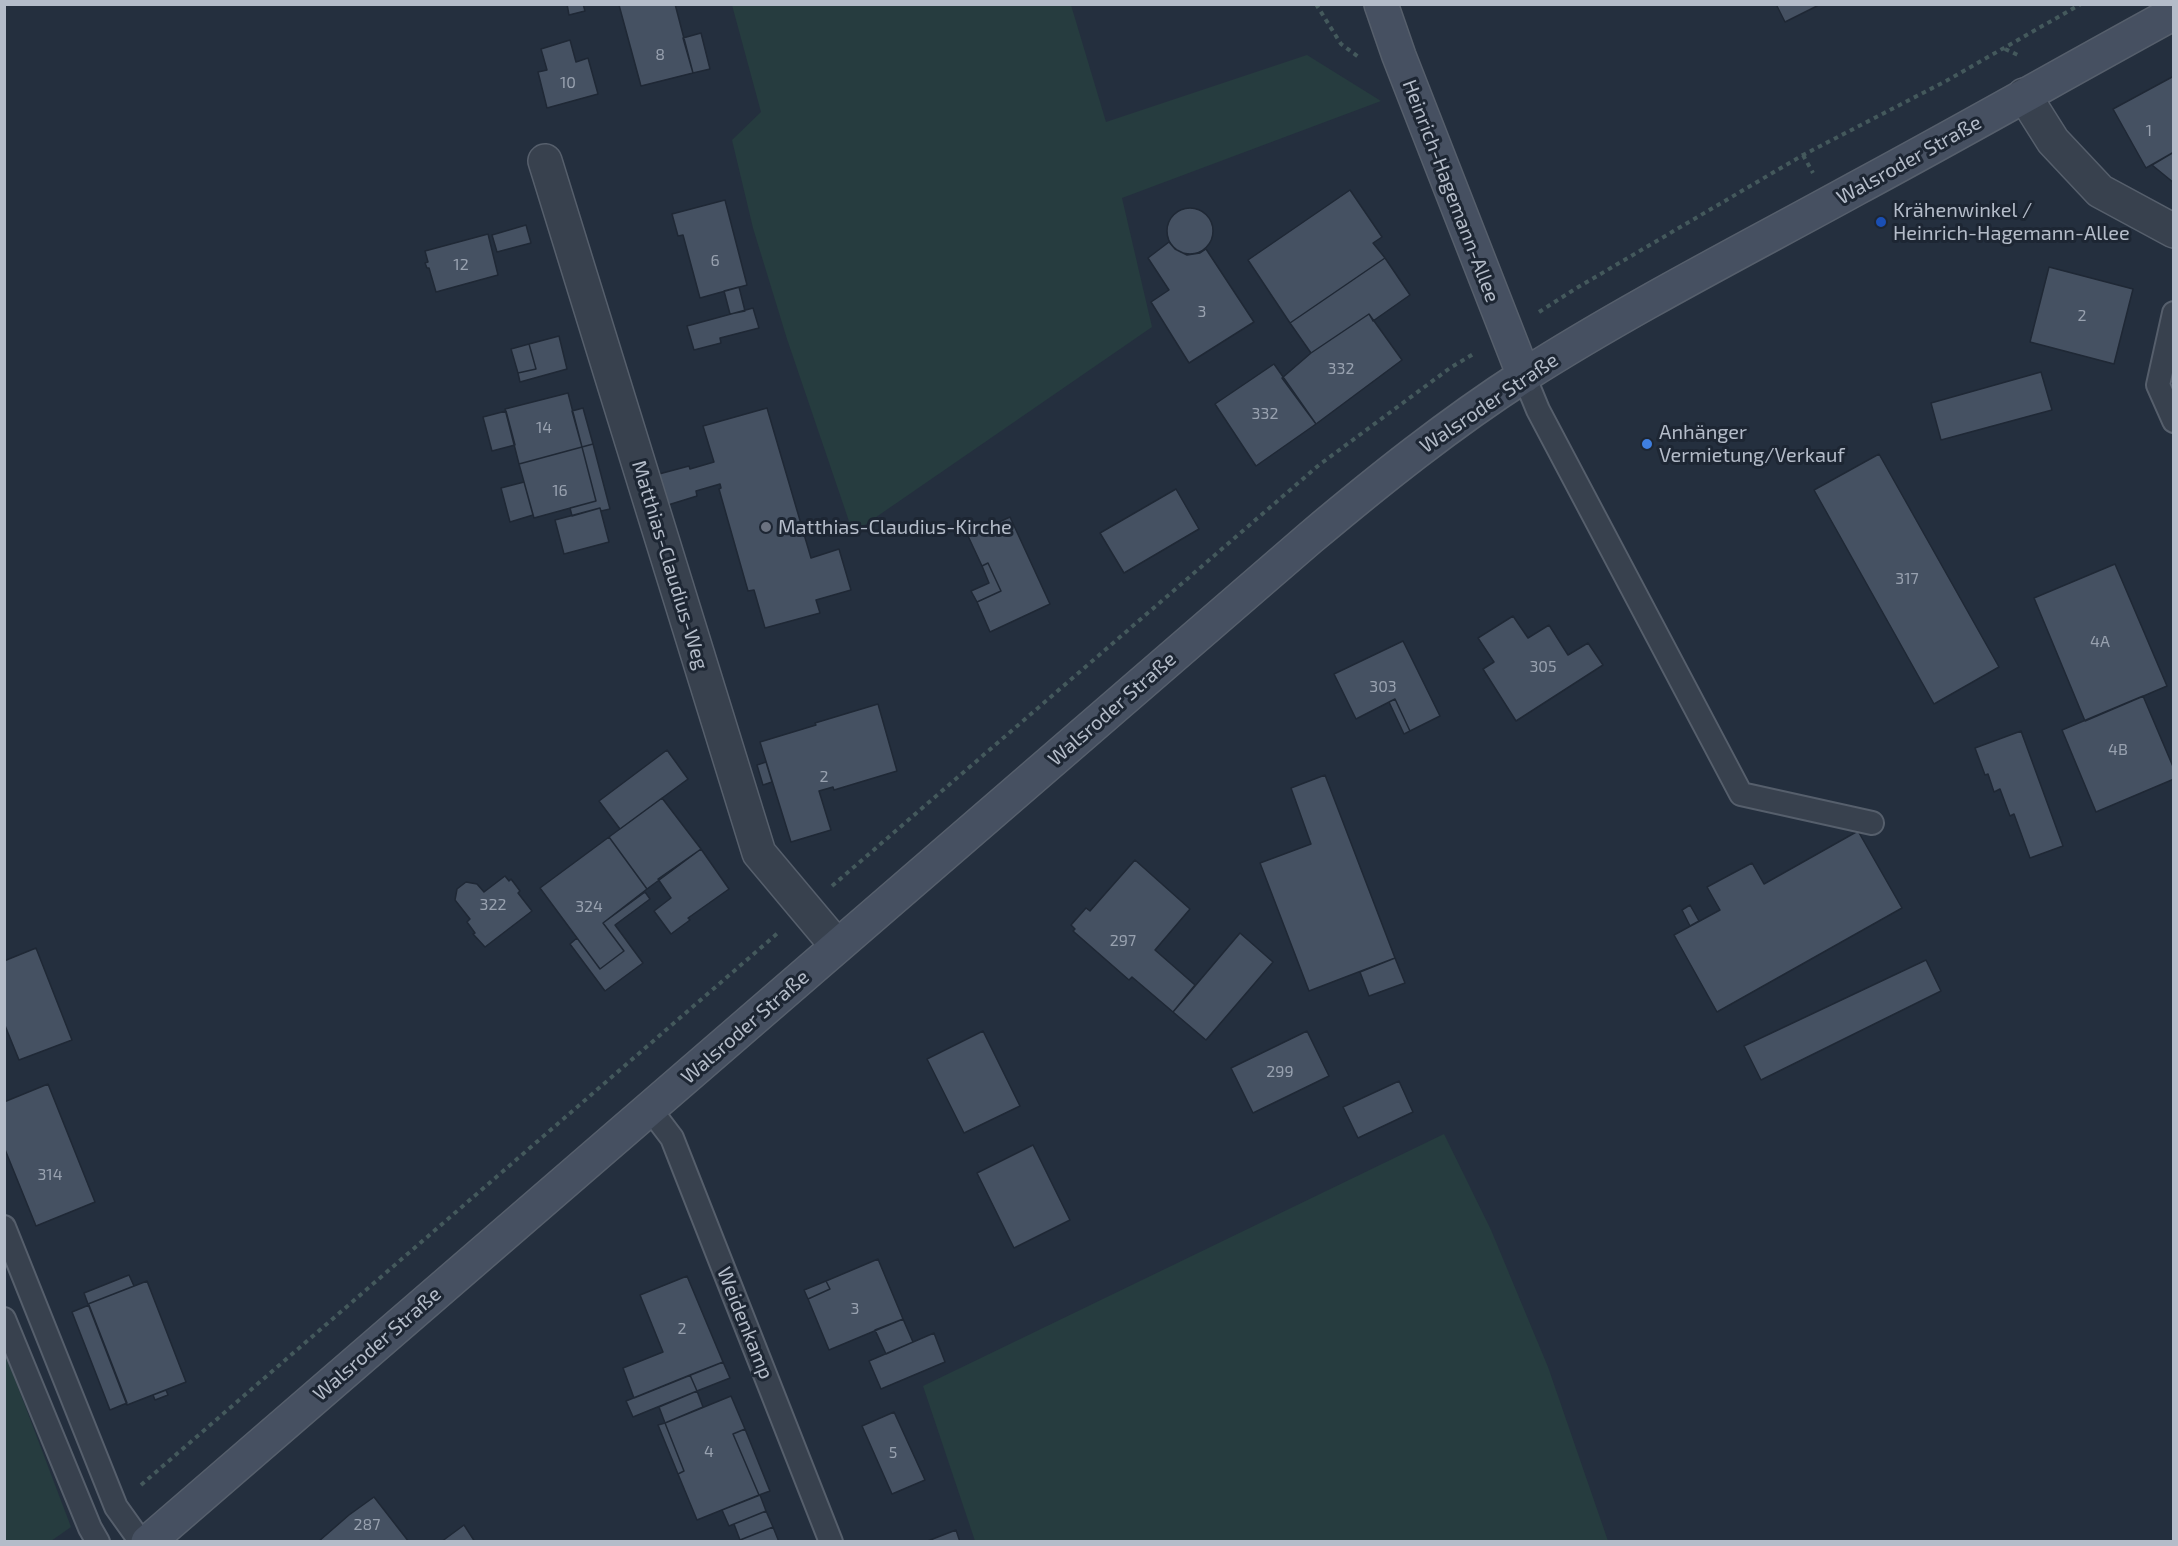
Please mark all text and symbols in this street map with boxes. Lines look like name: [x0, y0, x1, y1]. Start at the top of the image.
house number: 8: [655, 45, 665, 65]
house number: 10: [560, 73, 576, 93]
street label: Heinrich-Hagemann-Allee: [1397, 76, 1505, 306]
street label: Walsroder Straße: [1833, 110, 1985, 210]
house number: 1: [2146, 121, 2152, 141]
place label: Krähenwinkel / Heinrich-Hagemann-Allee: [1893, 198, 2130, 245]
marker: Krähenwinkel / Heinrich-Hagemann-Allee: [1874, 215, 1888, 229]
house number: 6: [710, 251, 720, 271]
house number: 12: [453, 255, 469, 275]
house number: 3: [1198, 302, 1206, 322]
house number: 2: [2078, 306, 2086, 326]
street label: Walsroder Straße: [1415, 348, 1563, 458]
house number: 332: [1328, 359, 1354, 379]
house number: 332: [1252, 404, 1278, 424]
house number: 14: [536, 418, 552, 438]
place label: Anhänger Vermietung/Verkauf: [1659, 420, 1845, 467]
marker: Anhänger Vermietung/Verkauf: [1640, 437, 1654, 451]
street label: Matthias-Claudius-Weg: [627, 458, 713, 672]
house number: 16: [552, 481, 568, 501]
place label: Matthias-Claudius-Kirche: [778, 515, 1012, 539]
marker: Matthias-Claudius-Kirche: [759, 520, 773, 534]
house number: 317: [1895, 569, 1919, 589]
house number: 4A: [2090, 632, 2110, 652]
street label: Walsroder Straße: [1043, 647, 1181, 771]
house number: 305: [1529, 657, 1557, 677]
house number: 303: [1369, 677, 1397, 697]
house number: 4B: [2108, 740, 2128, 760]
house number: 2: [820, 767, 828, 787]
house number: 322: [480, 895, 506, 915]
house number: 324: [575, 897, 603, 917]
house number: 297: [1110, 931, 1136, 951]
street label: Walsroder Straße: [676, 965, 814, 1089]
house number: 299: [1266, 1062, 1294, 1082]
house number: 314: [37, 1165, 63, 1185]
street label: Weidenkamp: [712, 1264, 778, 1382]
street label: Walsroder Straße: [308, 1282, 446, 1406]
house number: 3: [851, 1299, 859, 1319]
house number: 2: [678, 1319, 686, 1339]
house number: 4: [704, 1442, 714, 1462]
house number: 5: [889, 1443, 897, 1463]
house number: 287: [354, 1515, 380, 1535]

